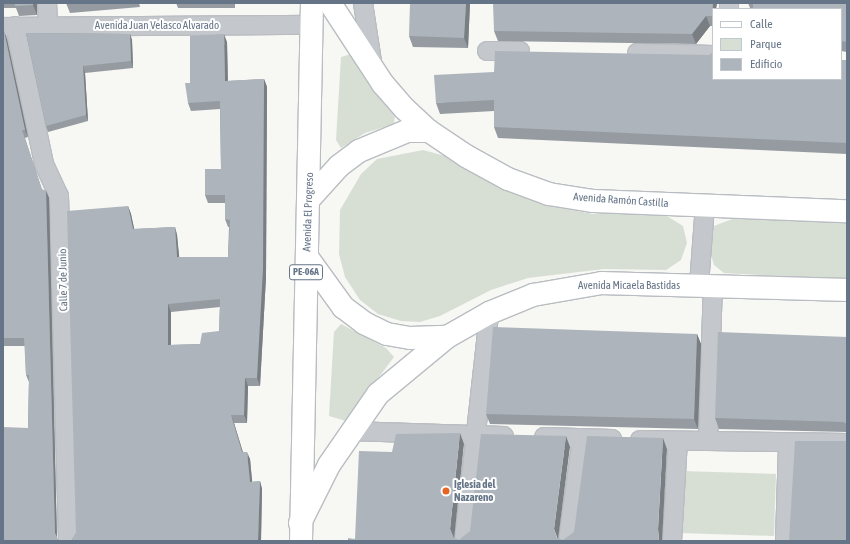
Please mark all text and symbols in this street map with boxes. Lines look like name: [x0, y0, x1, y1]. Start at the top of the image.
legend: [712, 8, 842, 80]
text: Calle: [750, 17, 773, 31]
street label: Avenida Juan Velasco Alvarado: [95, 18, 219, 32]
text: Parque: [750, 37, 782, 51]
text: Edificio: [750, 57, 782, 71]
street label: Avenida El Progreso: [300, 172, 316, 252]
street label: Avenida Ramón Castilla: [573, 190, 669, 210]
street label: Calle 7 de Junio: [56, 249, 70, 311]
road number: PE-06A: [289, 264, 323, 280]
street label: Avenida Micaela Bastidas: [578, 278, 680, 292]
place label: Iglesia del Nazareno: [454, 478, 495, 504]
marker: Iglesia del Nazareno: [441, 486, 451, 496]

